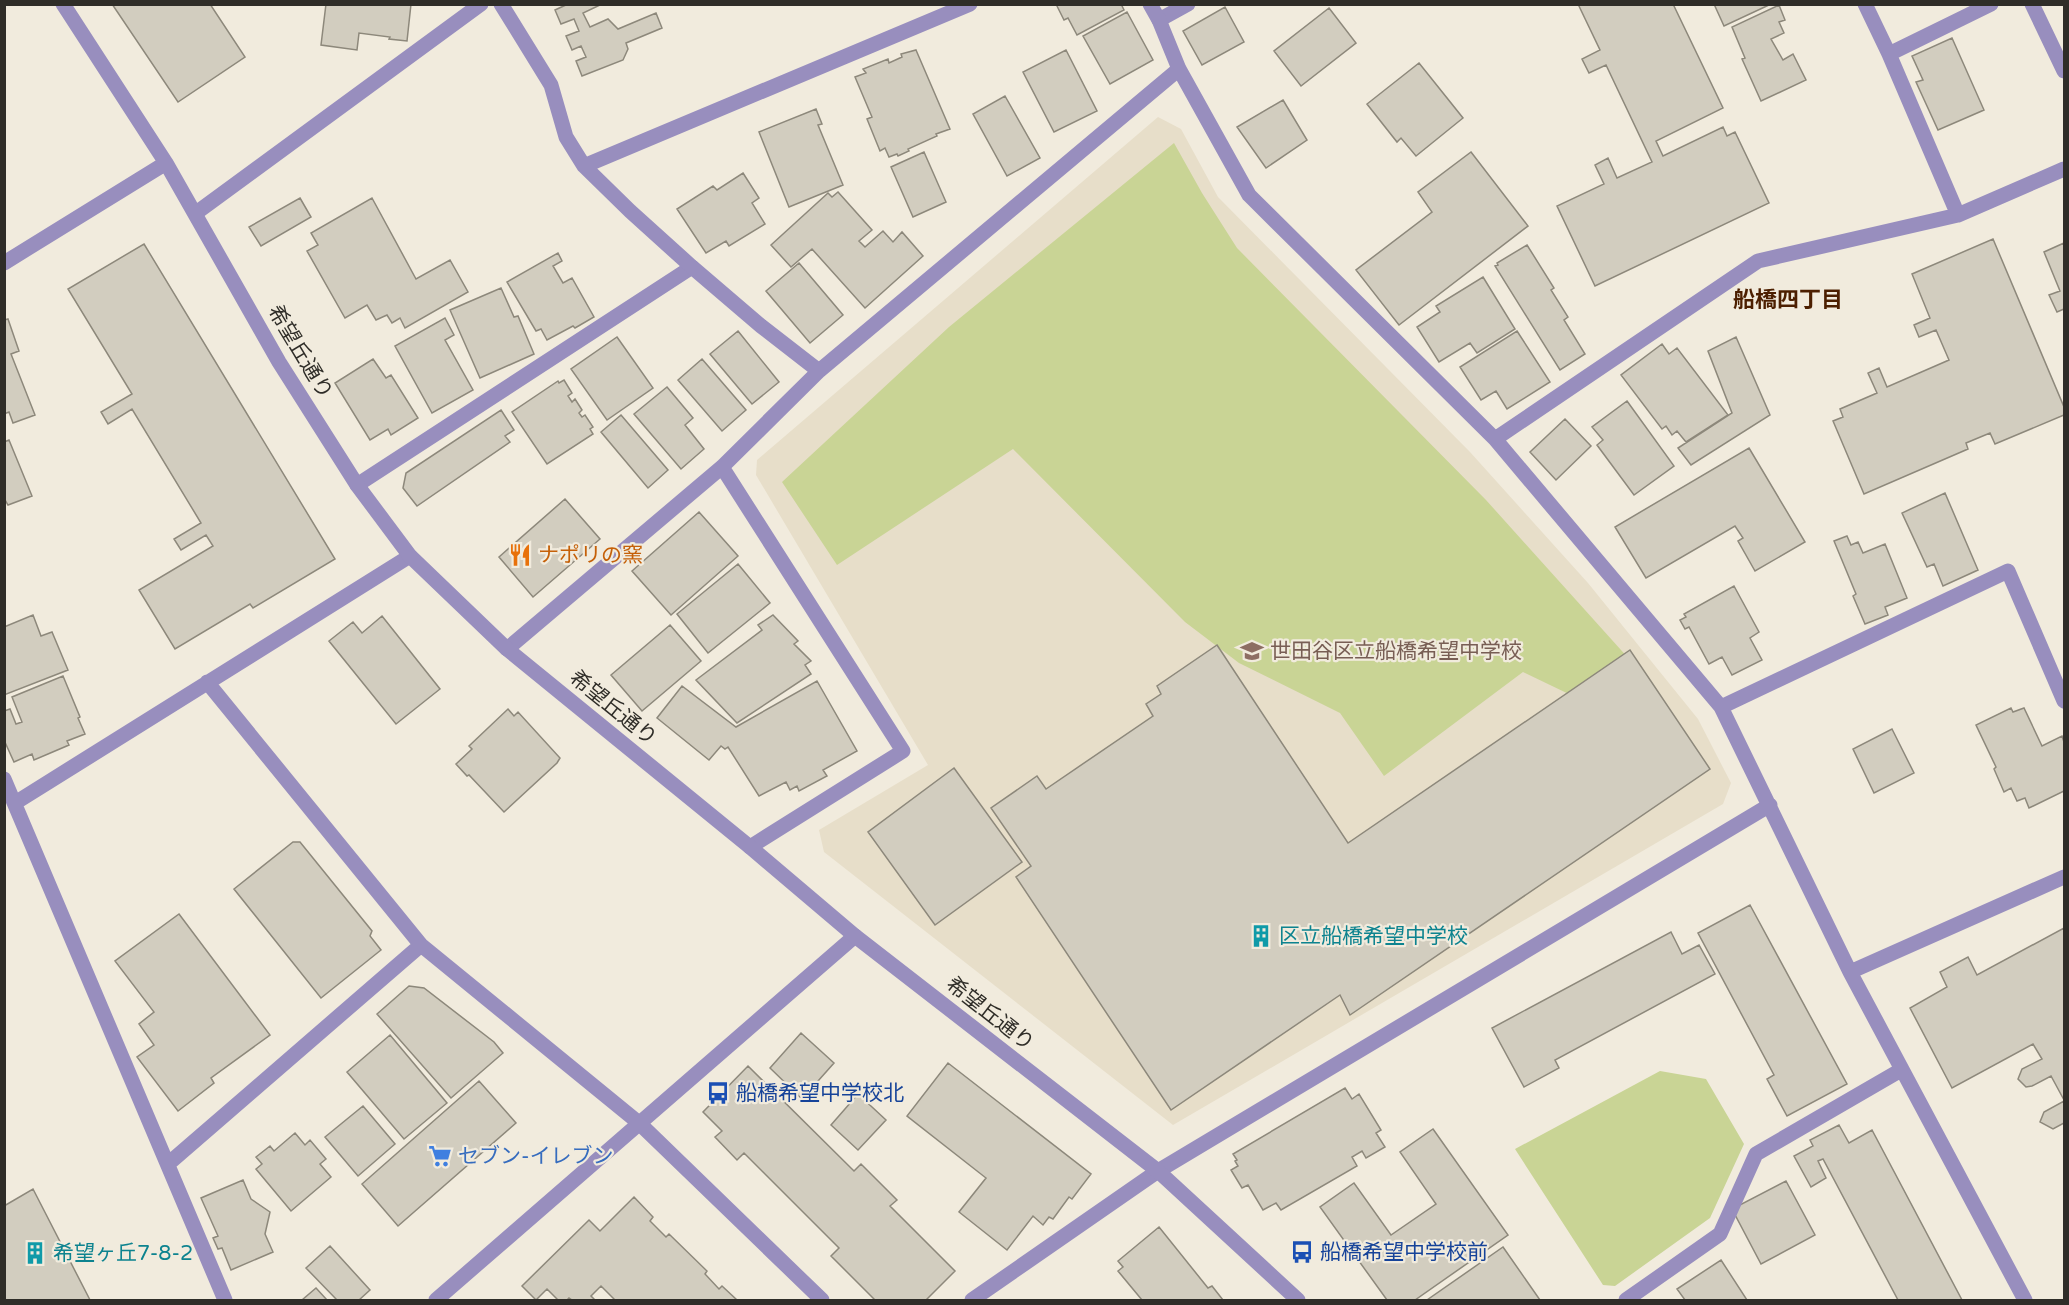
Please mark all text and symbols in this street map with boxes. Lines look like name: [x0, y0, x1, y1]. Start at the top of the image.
district label: 船橋四丁目: [1733, 287, 1843, 313]
street label: 希望丘通り: [262, 301, 338, 403]
restaurant icon: ナポリの窯: [507, 542, 533, 568]
place label: ナポリの窯: [538, 543, 643, 568]
school or university icon: 世田谷区立船橋希望中学校: [1239, 638, 1265, 664]
place label: 世田谷区立船橋希望中学校: [1270, 639, 1522, 664]
street label: 希望丘通り: [564, 665, 662, 751]
building icon: 区立船橋希望中学校: [1248, 923, 1274, 949]
place label: 区立船橋希望中学校: [1279, 924, 1468, 949]
street label: 希望丘通り: [941, 972, 1039, 1056]
bus stop icon: 船橋希望中学校北: [705, 1080, 731, 1106]
place label: 船橋希望中学校北: [736, 1081, 904, 1106]
supermarket icon: セブン-イレブン: [427, 1143, 453, 1169]
place label: セブン-イレブン: [458, 1144, 614, 1169]
bus stop icon: 船橋希望中学校前: [1289, 1239, 1315, 1265]
building icon: 希望ヶ丘7-8-2: [22, 1240, 48, 1266]
place label: 船橋希望中学校前: [1320, 1240, 1488, 1265]
place label: 希望ヶ丘7-8-2: [53, 1241, 193, 1266]

